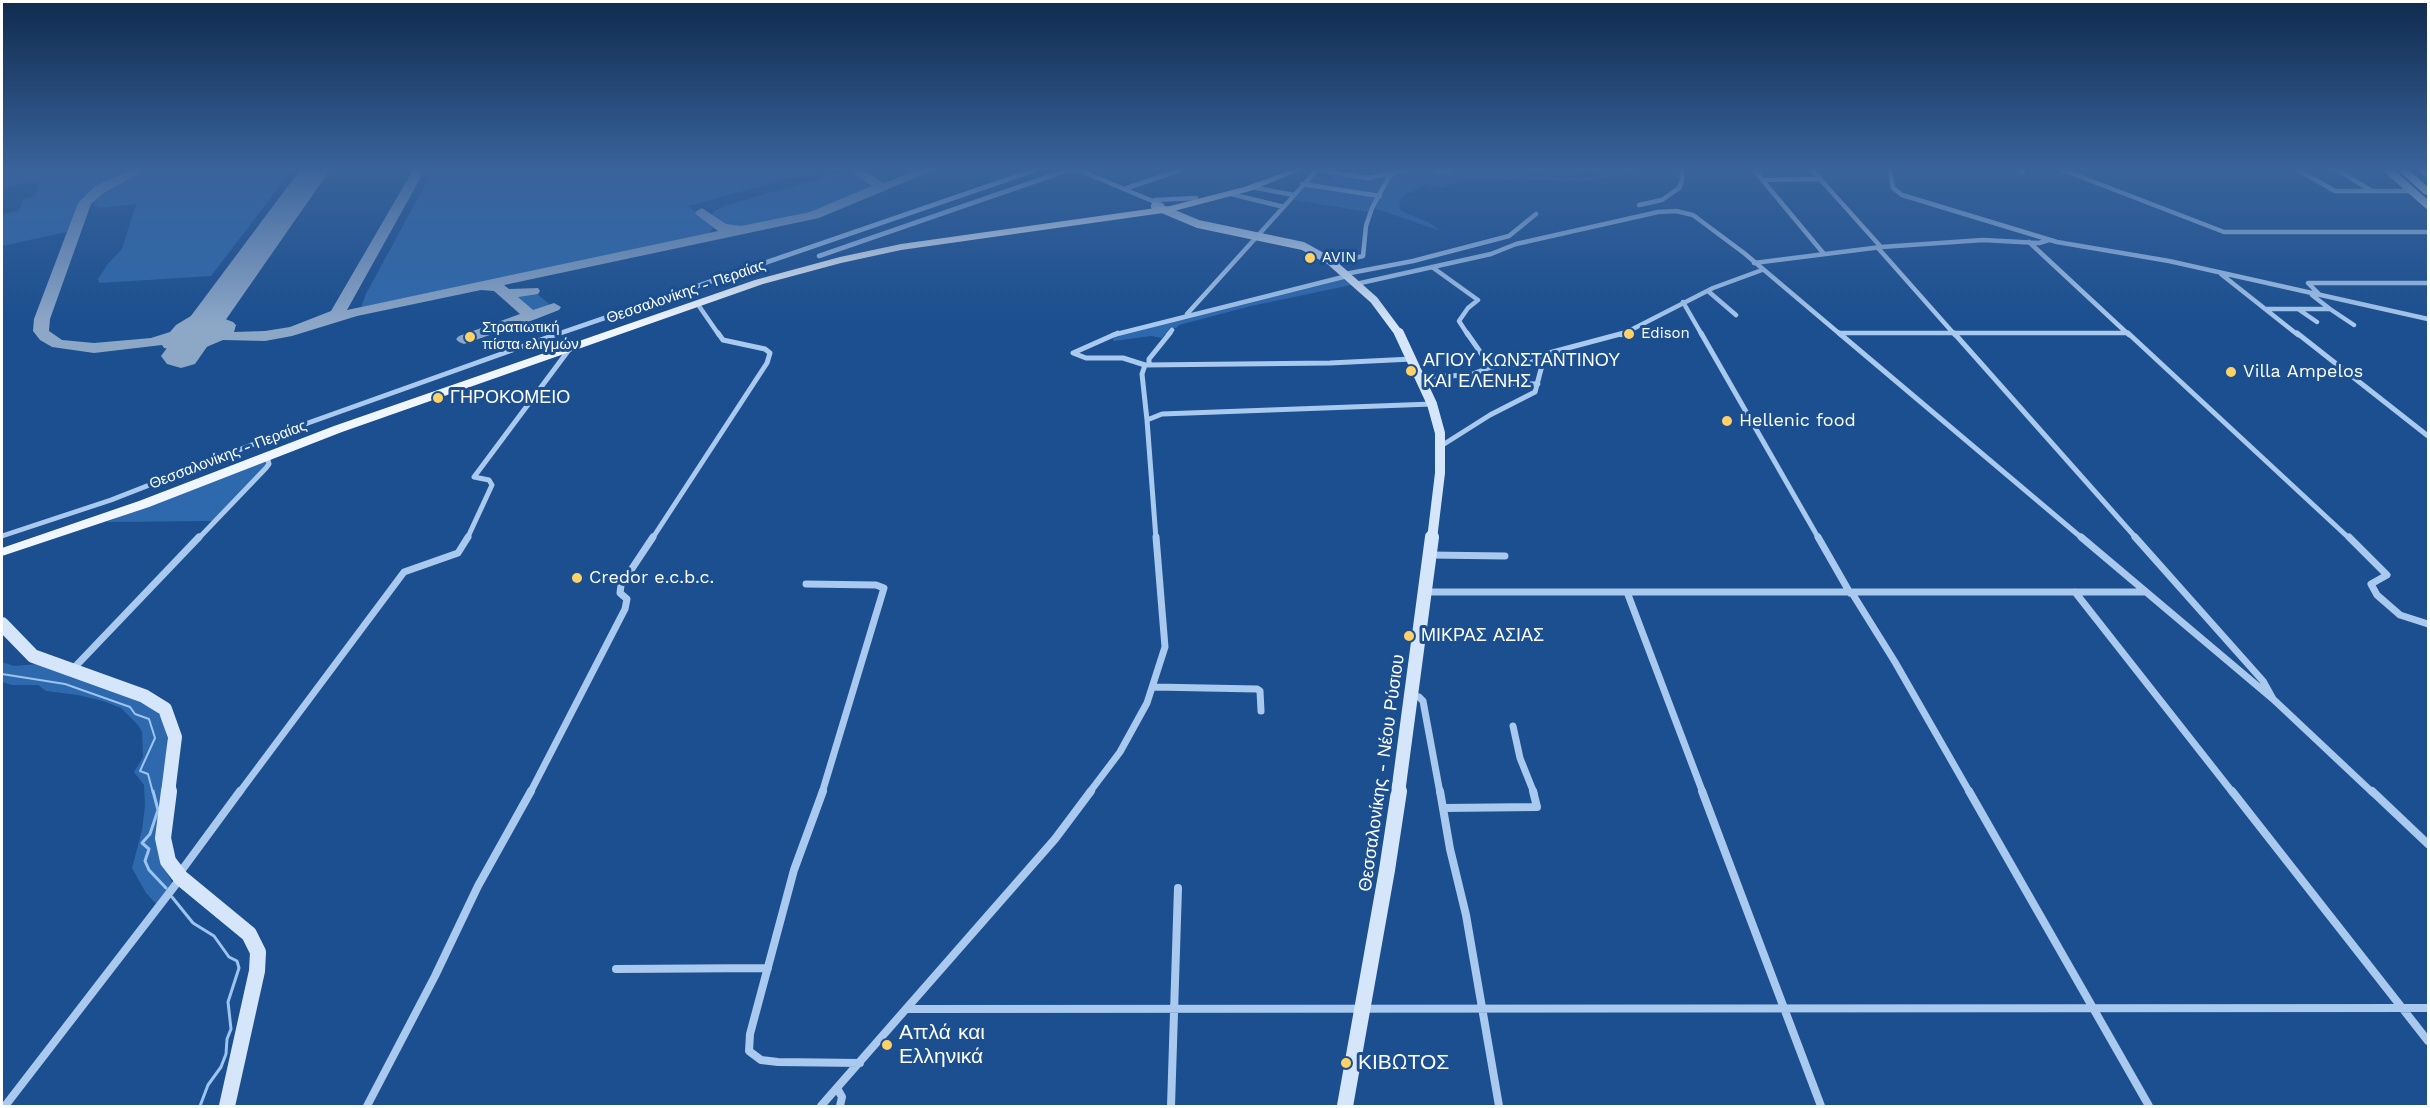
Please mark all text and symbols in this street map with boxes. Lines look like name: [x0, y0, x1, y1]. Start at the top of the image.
place label: AVIN: [1322, 249, 1356, 267]
marker: AVIN: [1303, 251, 1317, 265]
street label: Θεσσαλονίκης - Περαίας: [604, 256, 768, 328]
place label: Στρατιωτική πίστα ελιγμών: [482, 319, 579, 354]
place label: Edison: [1641, 325, 1690, 343]
marker: Edison: [1622, 327, 1636, 341]
marker: Στρατιωτική πίστα ελιγμών: [463, 330, 477, 344]
place label: ΑΓΙΟΥ ΚΩΝΣΤΑΝΤΙΝΟΥ ΚΑΙ ΕΛΕΝΗΣ: [1423, 350, 1620, 392]
place label: Villa Ampelos: [2243, 361, 2363, 383]
marker: ΑΓΙΟΥ ΚΩΝΣΤΑΝΤΙΝΟΥ ΚΑΙ ΕΛΕΝΗΣ: [1404, 364, 1418, 378]
marker: Villa Ampelos: [2224, 365, 2238, 379]
place label: ΓΗΡΟΚΟΜΕΙΟ: [450, 387, 570, 409]
marker: ΓΗΡΟΚΟΜΕΙΟ: [431, 391, 445, 405]
place label: Hellenic food: [1739, 410, 1856, 432]
marker: Hellenic food: [1720, 414, 1734, 428]
street label: Θεσσαλονίκης - Περαίας: [147, 417, 309, 493]
place label: Credor e.c.b.c.: [589, 567, 714, 589]
marker: Credor e.c.b.c.: [570, 571, 584, 585]
place label: ΜΙΚΡΑΣ ΑΣΙΑΣ: [1421, 625, 1544, 647]
marker: ΜΙΚΡΑΣ ΑΣΙΑΣ: [1402, 629, 1416, 643]
street label: Θεσσαλονίκης - Νέου Ρύσιου: [1355, 653, 1409, 893]
place label: Απλά και Ελληνικά: [899, 1020, 985, 1070]
marker: Απλά και Ελληνικά: [880, 1038, 894, 1052]
place label: ΚΙΒΩΤΟΣ: [1358, 1050, 1449, 1076]
marker: ΚΙΒΩΤΟΣ: [1339, 1056, 1353, 1070]

